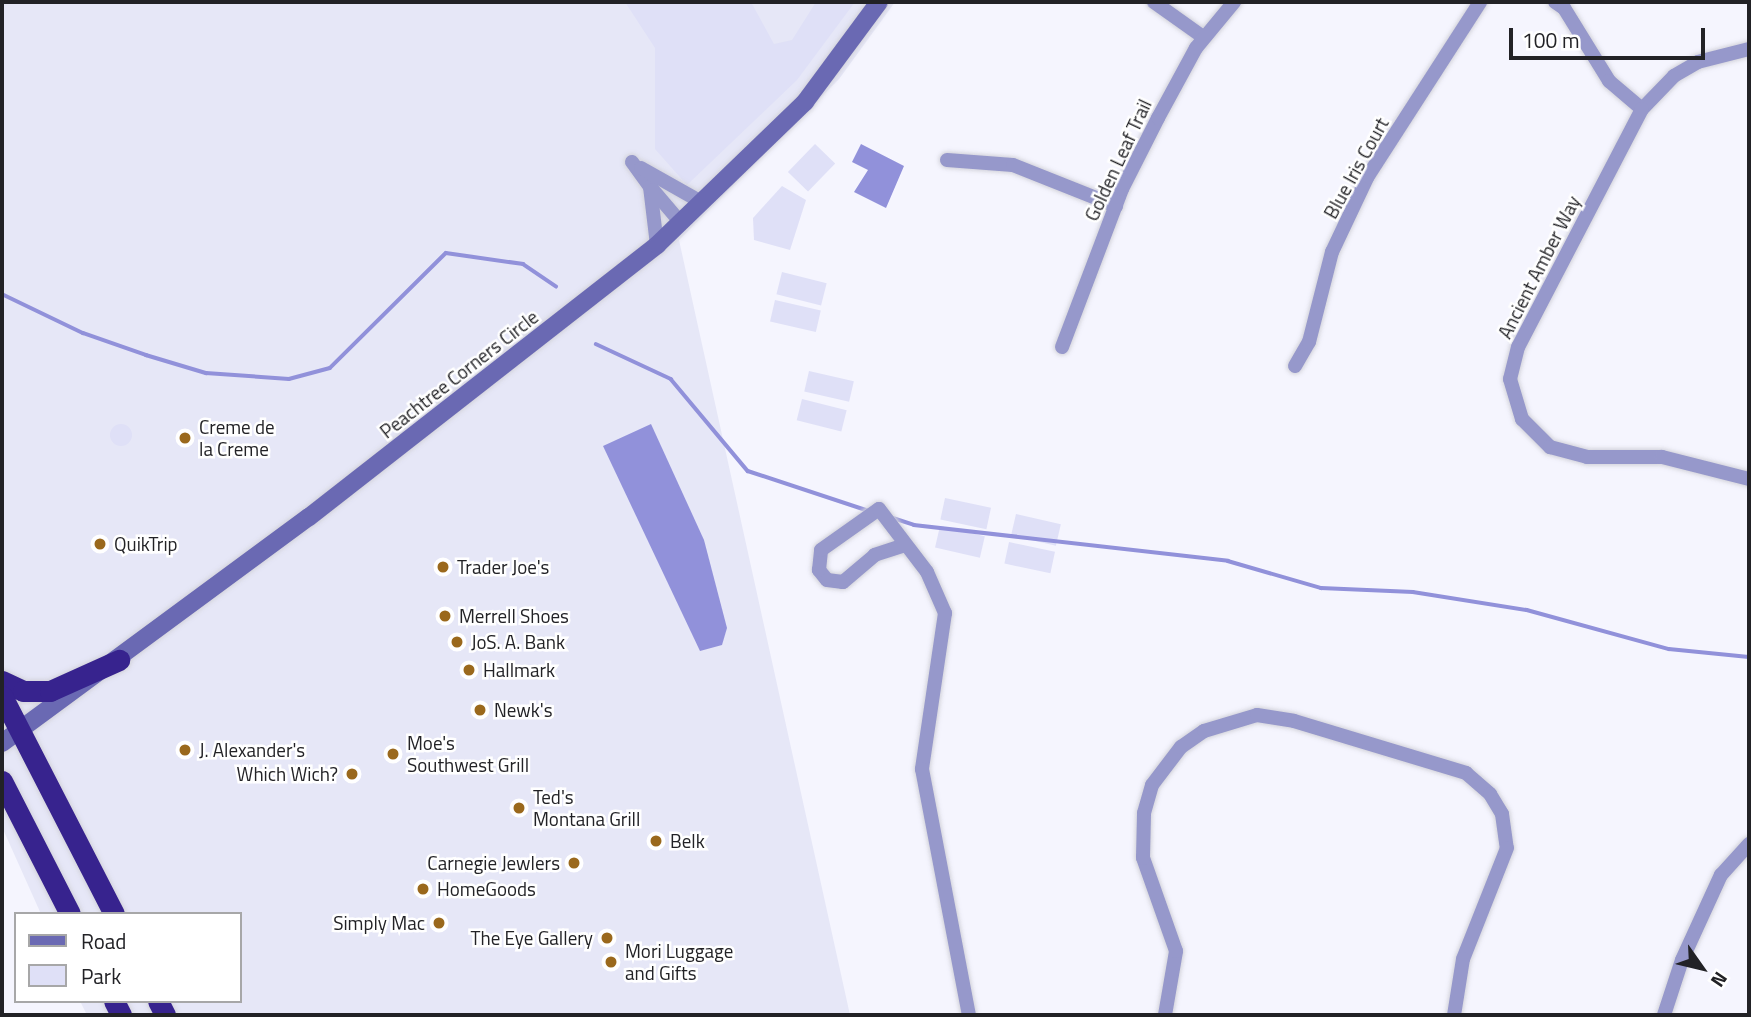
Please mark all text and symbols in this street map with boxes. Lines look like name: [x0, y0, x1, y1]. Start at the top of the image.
scale bar: [1513, 14, 1709, 58]
text: 100 m: [1522, 24, 1579, 56]
street label: Golden Leaf Trail: [1080, 95, 1156, 225]
street label: Blue Iris Court: [1319, 114, 1393, 222]
street label: Ancient Amber Way: [1493, 192, 1585, 342]
street label: Peachtree Corners Circle: [375, 305, 543, 443]
place label: Creme de la Creme: [199, 416, 275, 460]
marker: Creme de la Creme: [177, 430, 193, 446]
place label: QuikTrip: [114, 533, 178, 555]
marker: QuikTrip: [92, 536, 108, 552]
place label: Trader Joe's: [457, 556, 549, 578]
marker: Trader Joe's: [435, 559, 451, 575]
place label: Merrell Shoes: [459, 605, 569, 627]
marker: Merrell Shoes: [437, 608, 453, 624]
place label: JoS. A. Bank: [471, 631, 565, 653]
marker: JoS. A. Bank: [449, 634, 465, 650]
place label: Hallmark: [483, 659, 555, 681]
marker: Hallmark: [461, 662, 477, 678]
place label: Newk's: [494, 699, 553, 721]
marker: Newk's: [472, 702, 488, 718]
place label: Moe's Southwest Grill: [407, 732, 529, 776]
place label: J. Alexander's: [199, 739, 305, 761]
marker: J. Alexander's: [177, 742, 193, 758]
marker: Moe's Southwest Grill: [385, 746, 401, 762]
place label: Which Wich?: [237, 763, 338, 785]
marker: Which Wich?: [344, 766, 360, 782]
place label: Ted's Montana Grill: [533, 786, 640, 830]
marker: Ted's Montana Grill: [511, 800, 527, 816]
place label: Belk: [670, 830, 705, 852]
marker: Belk: [648, 833, 664, 849]
place label: Carnegie Jewlers: [427, 852, 560, 874]
marker: Carnegie Jewlers: [566, 855, 582, 871]
place label: HomeGoods: [437, 878, 536, 900]
marker: HomeGoods: [415, 881, 431, 897]
legend: [14, 912, 242, 1003]
place label: Simply Mac: [333, 912, 425, 934]
marker: Simply Mac: [431, 915, 447, 931]
text: Road: [81, 925, 126, 957]
place label: The Eye Gallery: [471, 927, 593, 949]
marker: The Eye Gallery: [599, 930, 615, 946]
north arrow: [1667, 933, 1737, 1003]
place label: Mori Luggage and Gifts: [625, 940, 733, 984]
marker: Mori Luggage and Gifts: [603, 954, 619, 970]
text: Park: [81, 960, 121, 992]
text: N: [1704, 966, 1736, 994]

